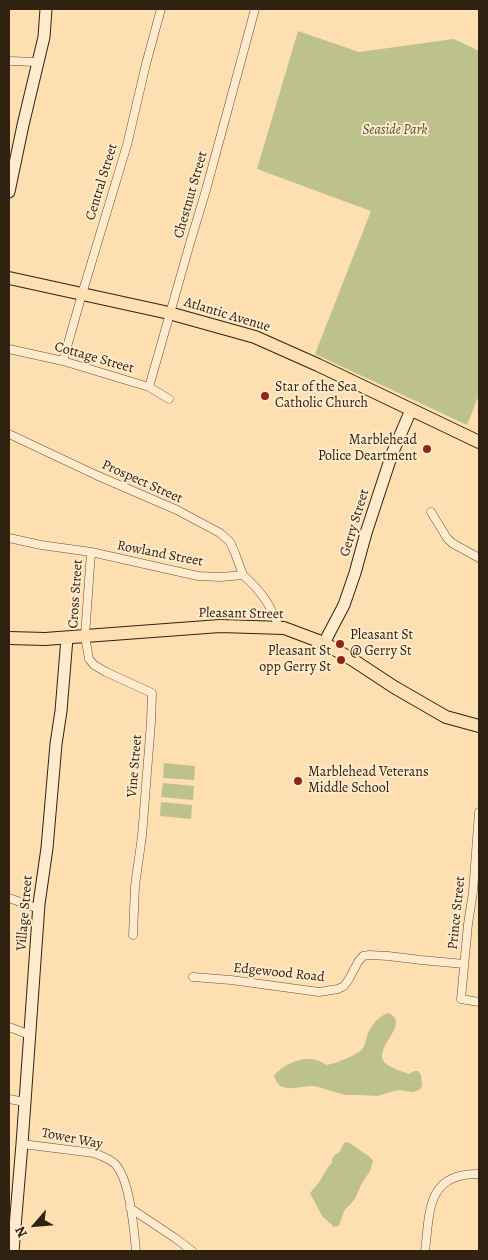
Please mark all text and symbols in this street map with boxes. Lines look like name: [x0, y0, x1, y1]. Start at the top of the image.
park label: Seaside Park: [363, 123, 427, 139]
street label: Central Street: [82, 142, 122, 222]
street label: Chestnut Street: [171, 150, 211, 240]
street label: Atlantic Avenue: [182, 294, 272, 336]
street label: Cottage Street: [52, 339, 136, 377]
place label: Star of the Sea Catholic Church: [275, 380, 368, 412]
marker: Star of the Sea Catholic Church: [259, 390, 271, 402]
place label: Marblehead Police Deartment: [318, 433, 417, 466]
marker: Marblehead Police Deartment: [421, 443, 433, 455]
street label: Prospect Street: [99, 457, 185, 507]
street label: Gerry Street: [337, 487, 373, 559]
street label: Rowland Street: [116, 537, 204, 571]
street label: Cross Street: [65, 559, 87, 629]
street label: Pleasant Street: [198, 605, 284, 623]
place label: Pleasant St @ Gerry St: [350, 628, 413, 660]
marker: Pleasant St @ Gerry St: [334, 638, 346, 650]
place label: Pleasant St opp Gerry St: [259, 644, 331, 676]
marker: Pleasant St opp Gerry St: [335, 654, 347, 666]
street label: Vine Street: [124, 734, 146, 798]
place label: Marblehead Veterans Middle School: [308, 765, 429, 798]
marker: Marblehead Veterans Middle School: [292, 775, 304, 787]
street label: Village Street: [13, 875, 37, 951]
street label: Prince Street: [445, 875, 469, 951]
street label: Edgewood Road: [232, 960, 326, 986]
street label: Tower Way: [40, 1125, 104, 1153]
north arrow: [10, 1200, 60, 1250]
text: N: [10, 1223, 32, 1241]

